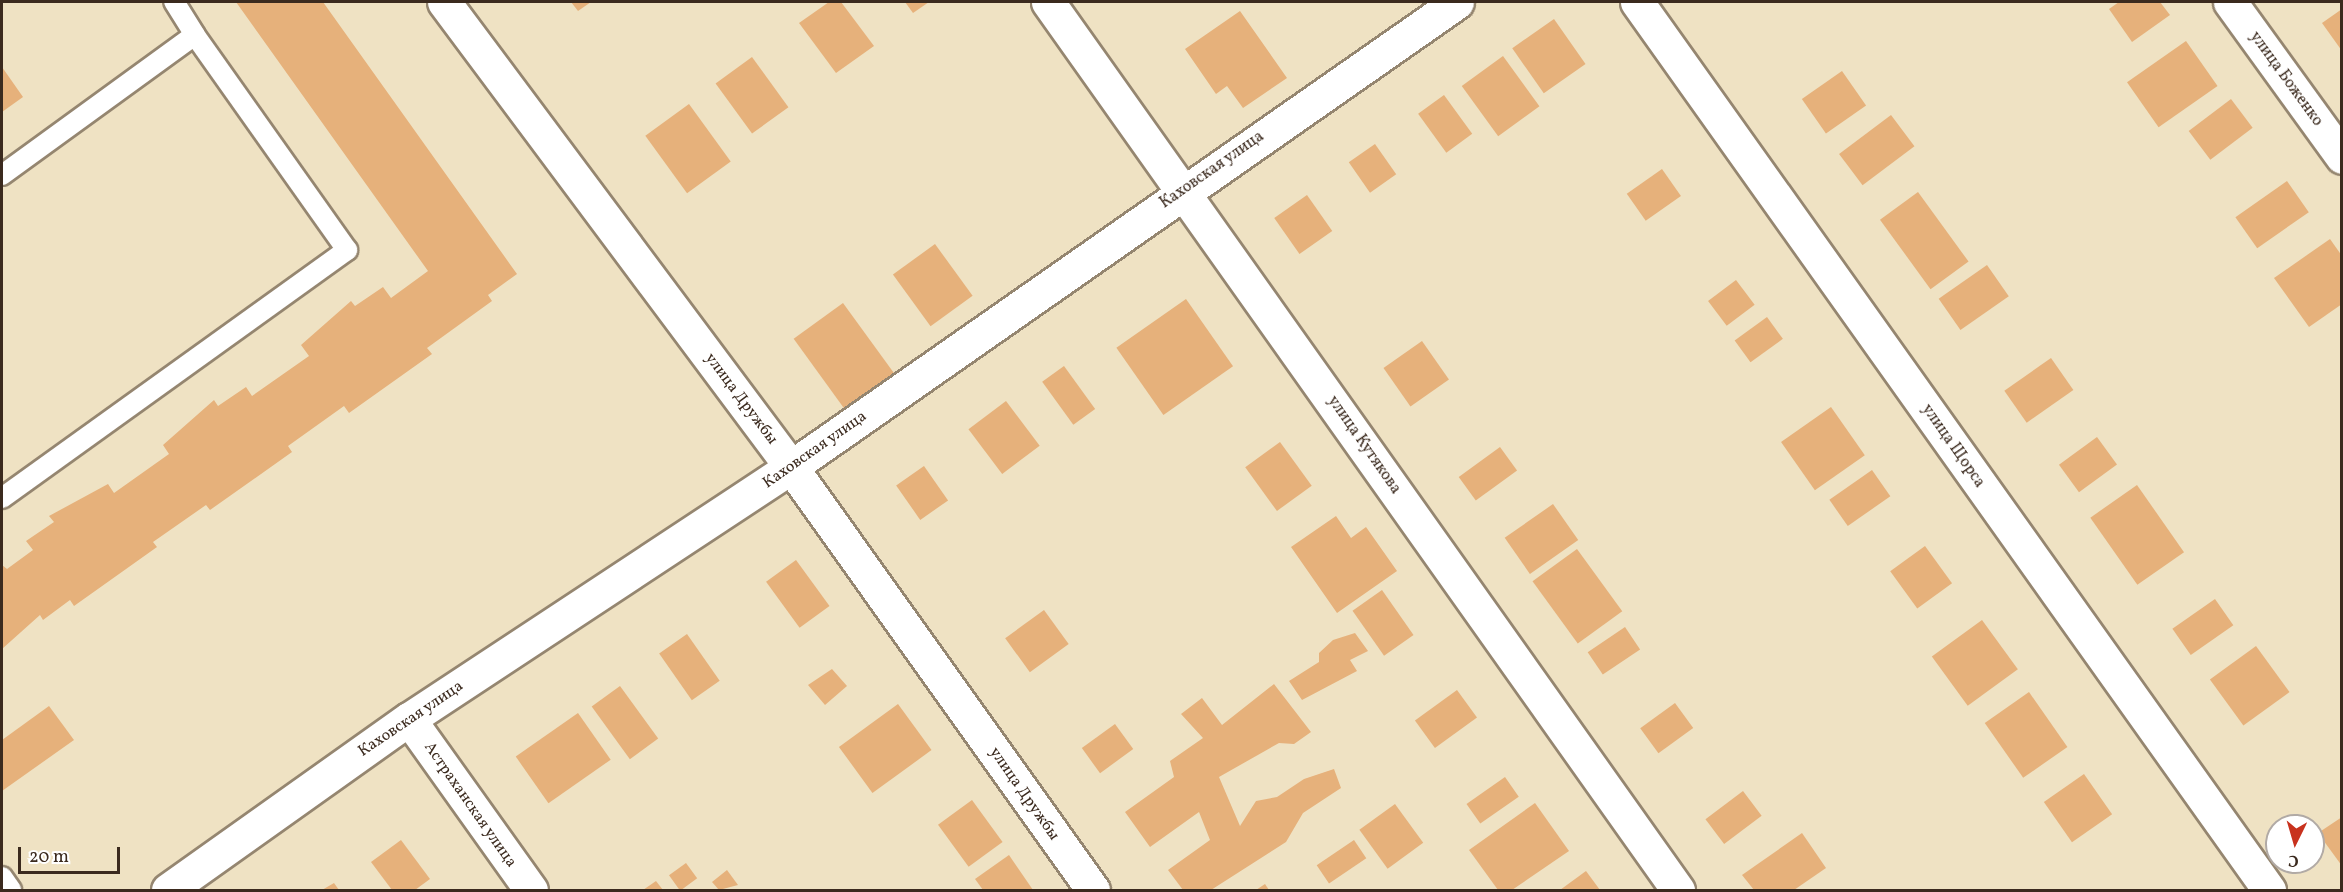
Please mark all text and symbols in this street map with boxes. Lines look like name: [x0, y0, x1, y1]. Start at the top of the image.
street label: улица Боженко: [2245, 28, 2327, 130]
street label: Каховская улица: [1156, 127, 1268, 213]
street label: улица Дружбы: [700, 350, 782, 448]
street label: улица Кутякова: [1323, 392, 1405, 498]
street label: улица Щорса: [1917, 401, 1989, 491]
street label: Каховская улица: [759, 407, 871, 493]
street label: Каховская улица: [355, 677, 467, 761]
street label: Астраханская улица: [419, 738, 521, 872]
street label: улица Дружбы: [985, 744, 1063, 844]
north arrow: [2265, 814, 2325, 874]
scale bar: [21, 835, 123, 873]
text: 20 m: [29, 845, 69, 870]
text: С: [2288, 849, 2300, 871]

